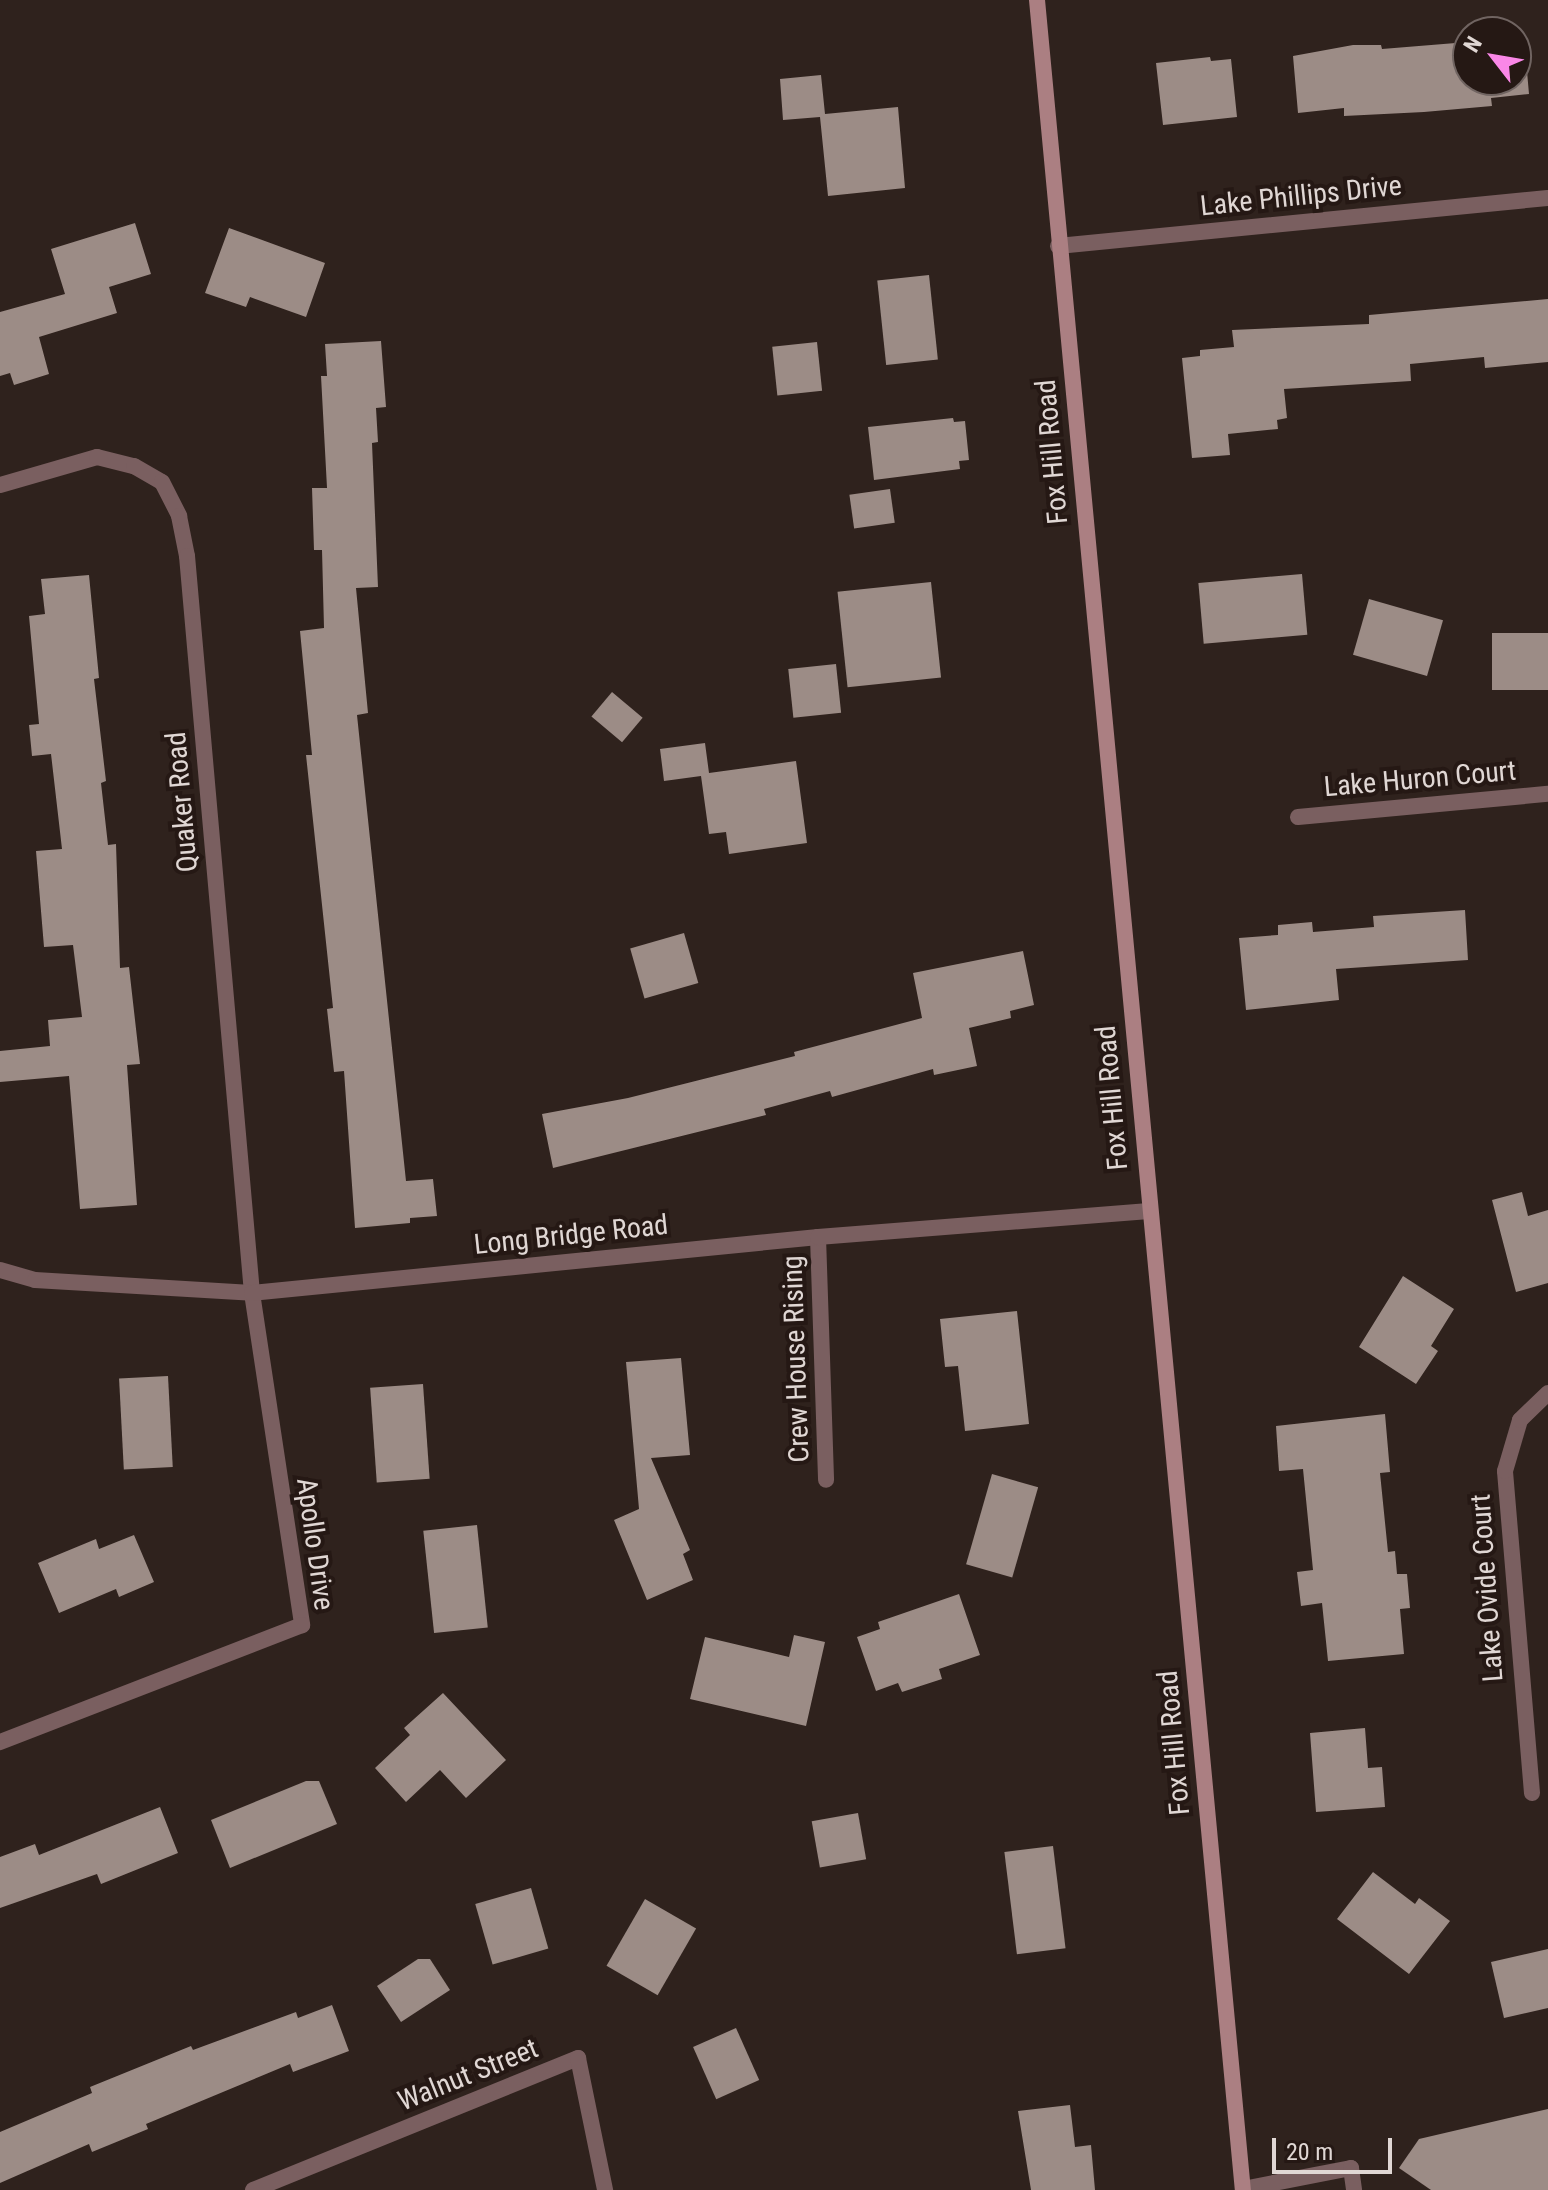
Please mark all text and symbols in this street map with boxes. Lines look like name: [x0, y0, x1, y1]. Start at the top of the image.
north arrow: [1452, 16, 1532, 96]
text: N: [1459, 32, 1487, 57]
street label: Lake Phillips Drive: [1199, 169, 1403, 223]
street label: Fox Hill Road: [1029, 378, 1075, 526]
street label: Quaker Road: [159, 731, 205, 873]
street label: Lake Huron Court: [1323, 754, 1517, 804]
street label: Fox Hill Road: [1089, 1024, 1135, 1172]
street label: Long Bridge Road: [472, 1208, 670, 1262]
street label: Crew House Rising: [776, 1255, 816, 1463]
street label: Apollo Drive: [289, 1476, 341, 1612]
street label: Lake Ovide Court: [1464, 1493, 1510, 1683]
street label: Fox Hill Road: [1151, 1669, 1197, 1817]
street label: Walnut Street: [393, 2032, 543, 2118]
scale bar: [1276, 2122, 1396, 2172]
text: 20 m: [1286, 2138, 1333, 2166]

